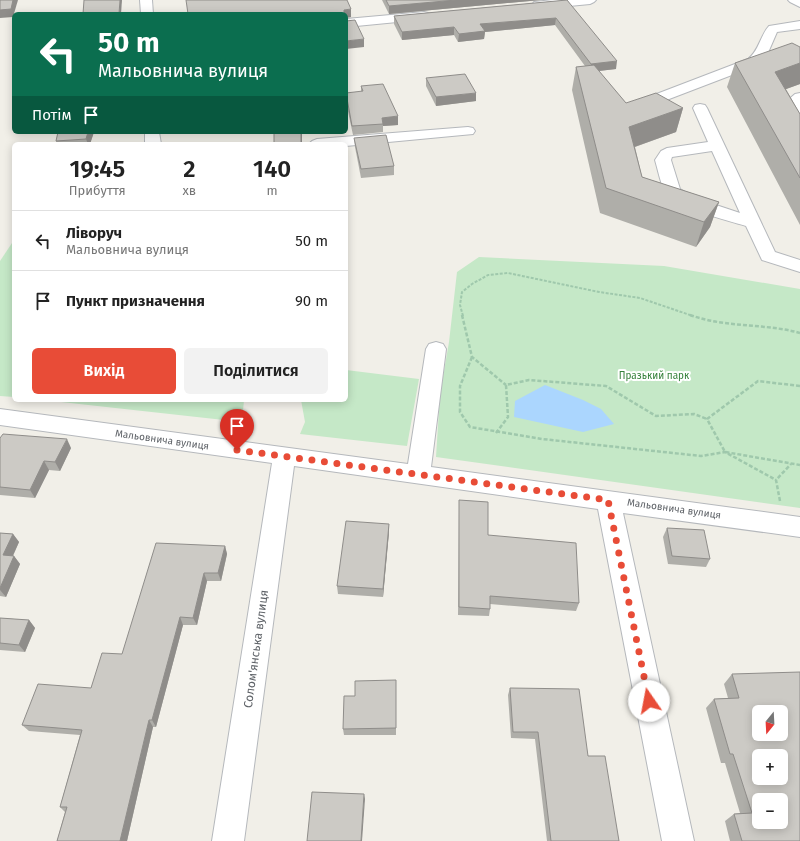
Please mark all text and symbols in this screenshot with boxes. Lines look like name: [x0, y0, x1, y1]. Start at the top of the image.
text: 50 m: [98, 26, 160, 59]
icon: left: [32, 28, 84, 80]
text: Мальовнича вулиця: [98, 60, 268, 82]
icon: arrive: [80, 104, 102, 126]
text: Потім: [32, 106, 72, 124]
text: 19:45: [69, 155, 125, 183]
text: 2: [183, 155, 196, 183]
text: 140: [253, 155, 291, 183]
text: Прибуття: [69, 183, 126, 198]
text: хв: [183, 183, 196, 198]
text: m: [267, 183, 278, 198]
text: Ліворуч: [66, 224, 122, 242]
icon: left: [32, 230, 54, 252]
text: 50 m: [295, 232, 328, 250]
text: Мальовнича вулиця: [66, 242, 189, 257]
icon: arrive: [32, 290, 54, 312]
text: Пункт призначення: [66, 292, 205, 310]
text: 90 m: [295, 292, 328, 310]
button: Вихід: [32, 348, 176, 394]
button: Поділитися: [184, 348, 328, 394]
park label: Празький парк: [619, 370, 690, 382]
pin: [220, 409, 254, 450]
icon: arrive: [226, 415, 248, 437]
street label: Мальовнича вулиця: [114, 427, 210, 453]
street label: Мальовнича вулиця: [626, 496, 722, 522]
street label: Солом'янська вулиця: [241, 589, 271, 709]
position arrow: [628, 680, 670, 722]
north arrow: [752, 705, 788, 741]
map controls: [752, 705, 788, 829]
button: +: [752, 749, 788, 785]
button: −: [752, 793, 788, 829]

